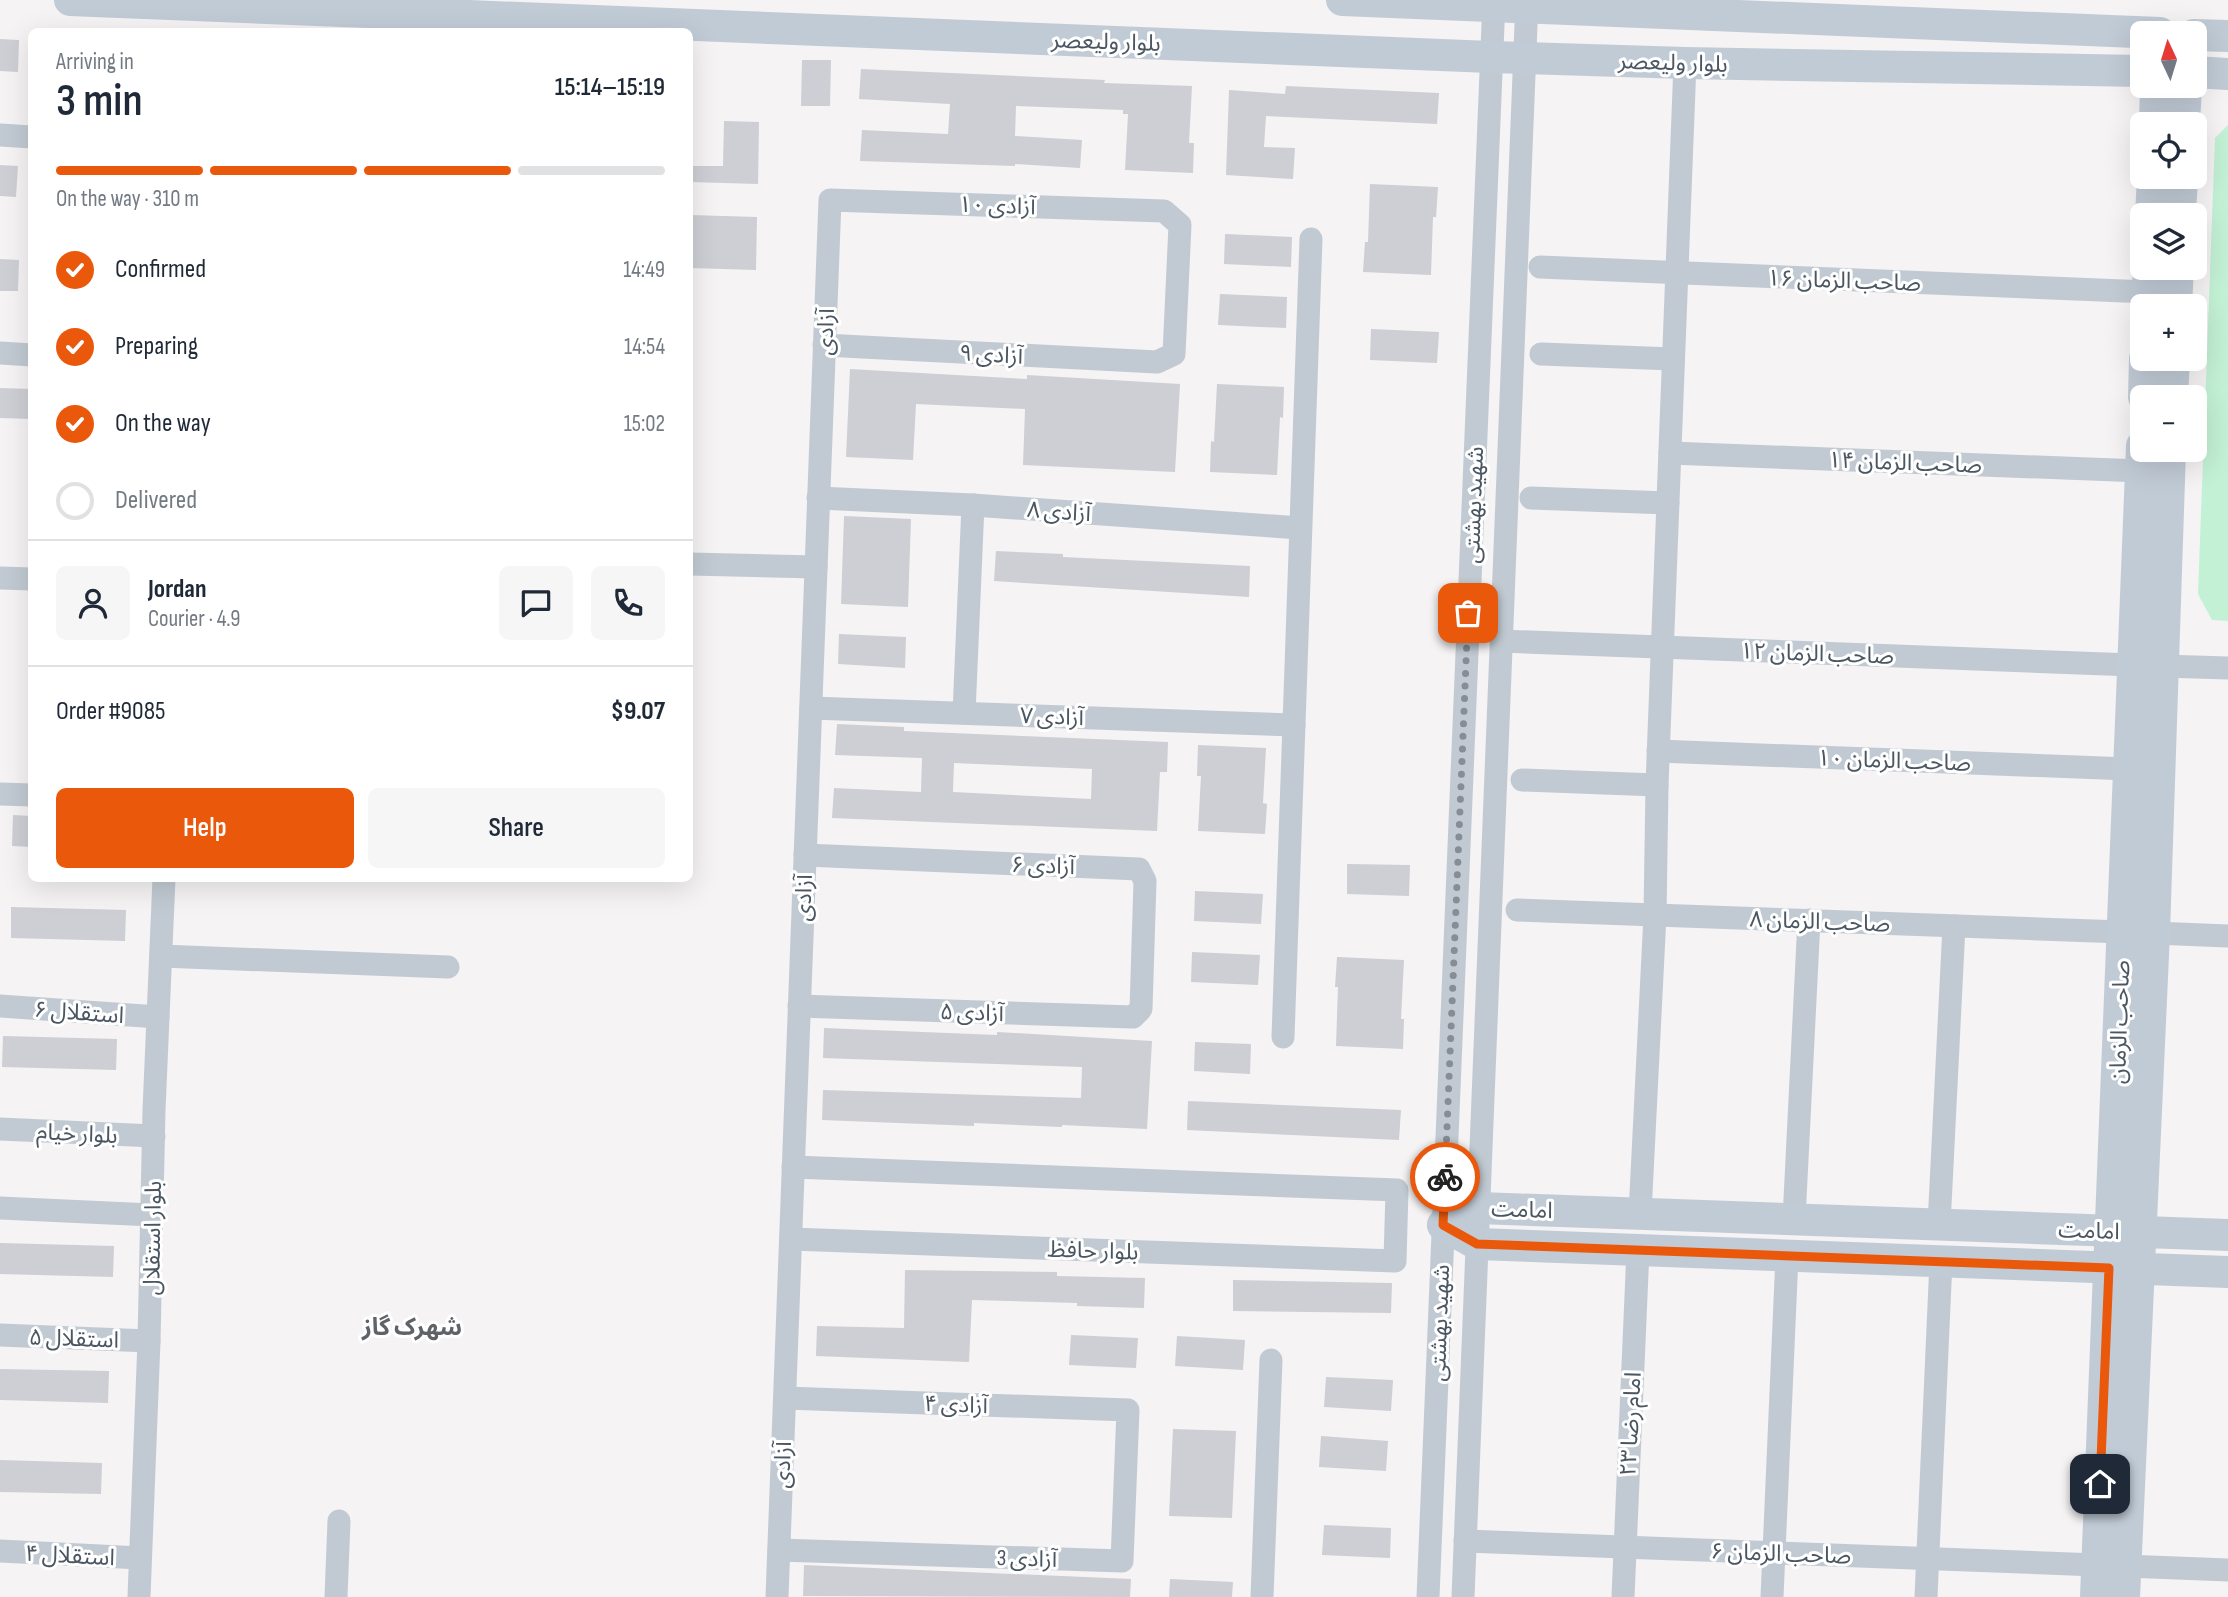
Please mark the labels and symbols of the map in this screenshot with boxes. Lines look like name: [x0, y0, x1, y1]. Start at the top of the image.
north arrow: [2130, 21, 2207, 98]
street label: بلوار ولیعصر: [1050, 26, 1161, 58]
street label: بلوار ولیعصر: [1617, 47, 1728, 79]
street label: آزادی ۱۰: [958, 191, 1037, 221]
street label: صاحب الزمان ۱۶: [1767, 264, 1921, 298]
street label: آزادی: [811, 307, 841, 356]
street label: آزادی ۹: [958, 339, 1025, 371]
street label: شهید بهشتی: [1458, 446, 1490, 564]
street label: صاحب الزمان ۱۴: [1828, 446, 1982, 480]
street label: آزادی ۸: [1026, 496, 1093, 528]
pin: [1438, 583, 1498, 643]
street label: صاحب الزمان ۱۲: [1740, 637, 1894, 671]
street label: آزادی ۷: [1019, 702, 1086, 732]
street label: صاحب الزمان ۱۰: [1817, 744, 1971, 778]
street label: آزادی ۶: [1010, 851, 1077, 881]
street label: آزادی: [789, 873, 819, 922]
street label: صاحب الزمان ۸: [1749, 906, 1891, 938]
street label: صاحب الزمان: [2104, 960, 2136, 1084]
street label: استقلال ۶: [33, 996, 125, 1030]
street label: آزادی ۵: [939, 998, 1006, 1028]
street label: بلوار خیام: [35, 1118, 118, 1153]
courier: [1410, 1142, 1480, 1212]
street label: بلوار استقلال: [138, 1180, 168, 1296]
street label: امامت: [1491, 1195, 1553, 1225]
street label: امامت: [2058, 1216, 2120, 1246]
street label: بلوار حافظ: [1047, 1235, 1139, 1267]
street label: شهید بهشتی: [1424, 1264, 1456, 1382]
district label: شهرک گاز: [361, 1313, 462, 1342]
street label: استقلال ۵: [28, 1323, 119, 1355]
street label: امام رضا ۲۳: [1614, 1371, 1651, 1477]
street label: آزادی ۴: [923, 1390, 990, 1420]
street label: آزادی: [768, 1440, 798, 1489]
pin: [2070, 1454, 2130, 1514]
street label: صاحب الزمان ۶: [1710, 1538, 1852, 1570]
street label: استقلال ۴: [24, 1540, 116, 1572]
street label: آزادی 3: [996, 1544, 1059, 1574]

